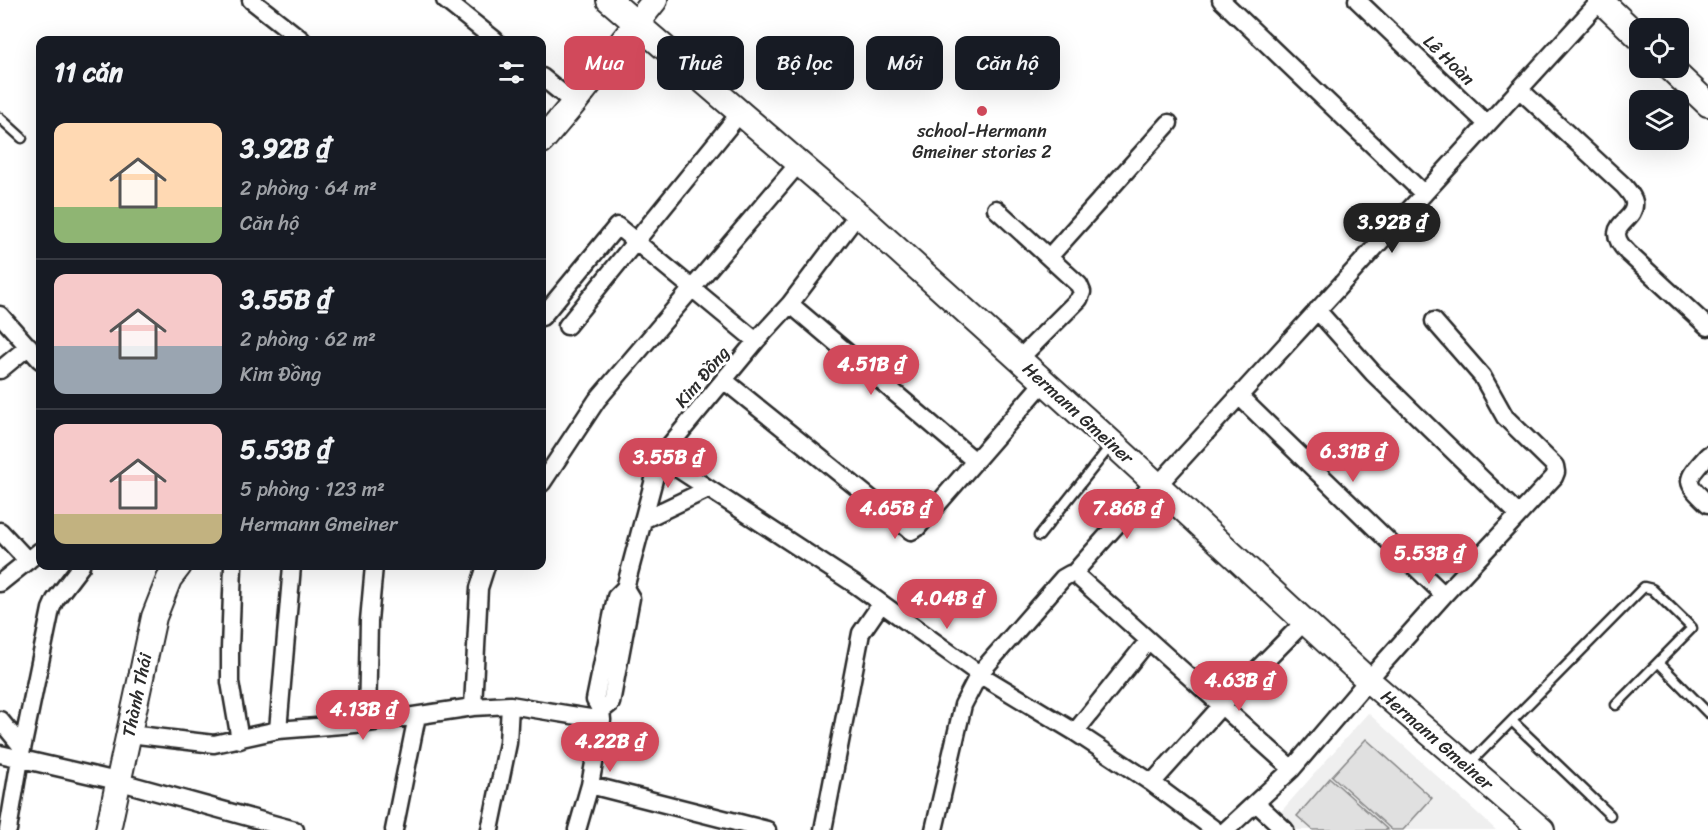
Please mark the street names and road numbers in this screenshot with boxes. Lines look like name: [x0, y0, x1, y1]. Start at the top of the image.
street label: Lê Hoàn: [1415, 27, 1483, 94]
street label: Kim Đồng: [666, 339, 738, 415]
street label: Hermann Gmeiner: [1015, 354, 1142, 473]
street label: Thành Thái: [112, 649, 162, 740]
street label: Hermann Gmeiner: [1373, 682, 1502, 800]

